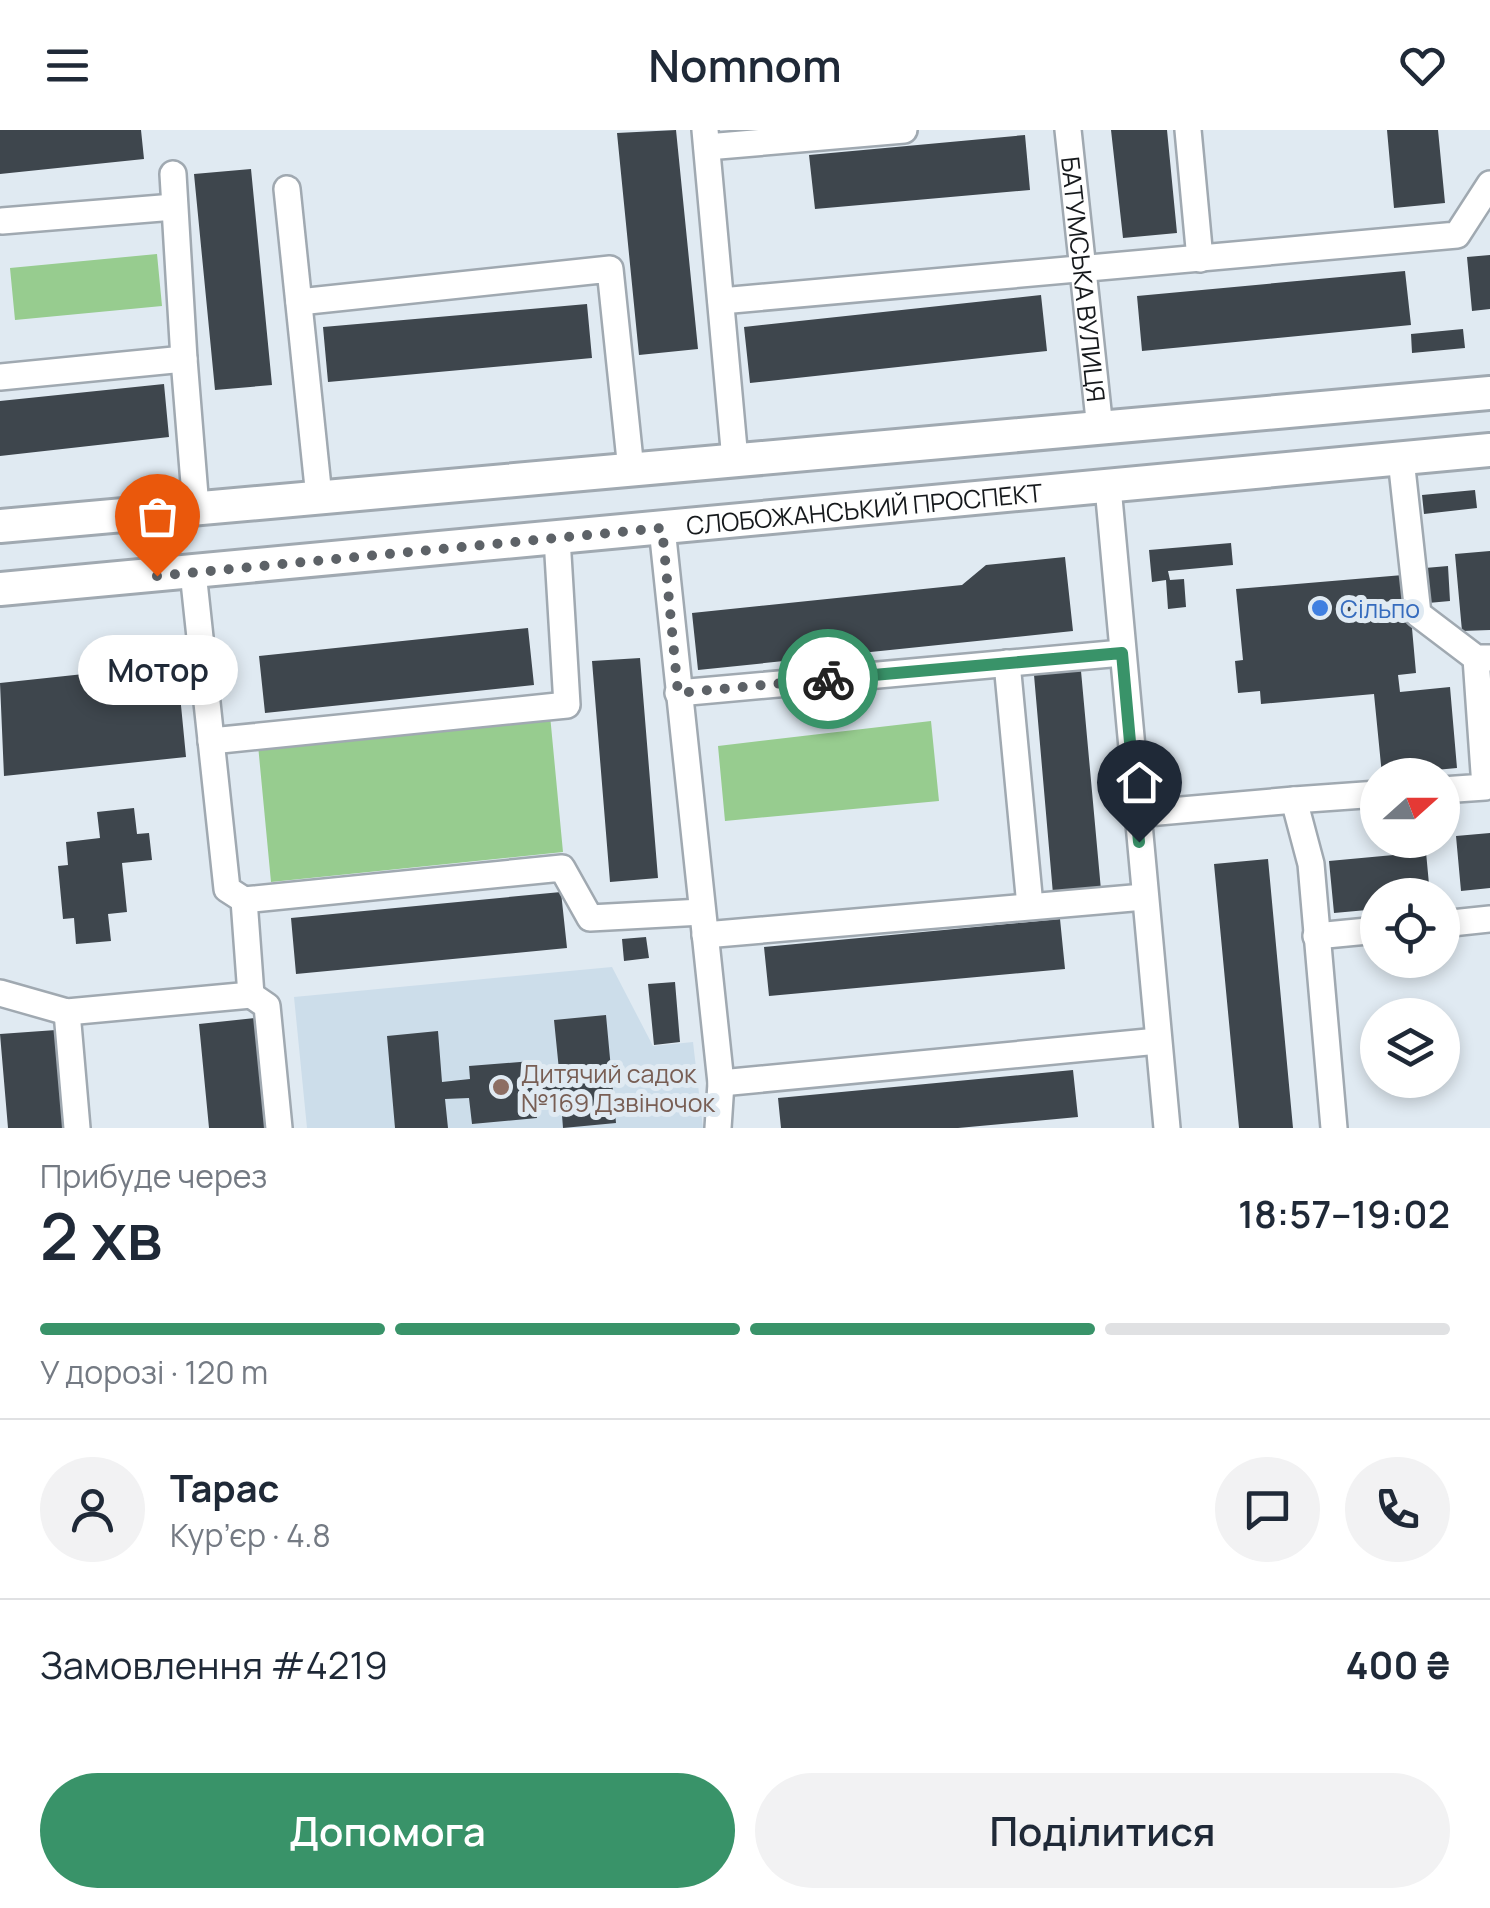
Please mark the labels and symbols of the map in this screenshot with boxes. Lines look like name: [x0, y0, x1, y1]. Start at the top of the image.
street label: БАТУМСЬКА ВУЛИЦЯ: [1053, 155, 1114, 403]
pin: [115, 474, 200, 577]
street label: СЛОБОЖАНСЬКИЙ ПРОСПЕКТ: [685, 474, 1044, 542]
place label: Сільпо: [1340, 591, 1420, 626]
marker: Сільпо: [1309, 597, 1331, 619]
courier: [778, 629, 878, 729]
callout: Мотор: [77, 636, 237, 706]
pin: [1097, 740, 1182, 843]
north arrow: [1360, 758, 1460, 858]
place label: Дитячий садок №169 Дзвіночок: [521, 1056, 715, 1120]
marker: Дитячий садок №169 Дзвіночок: [490, 1076, 512, 1098]

